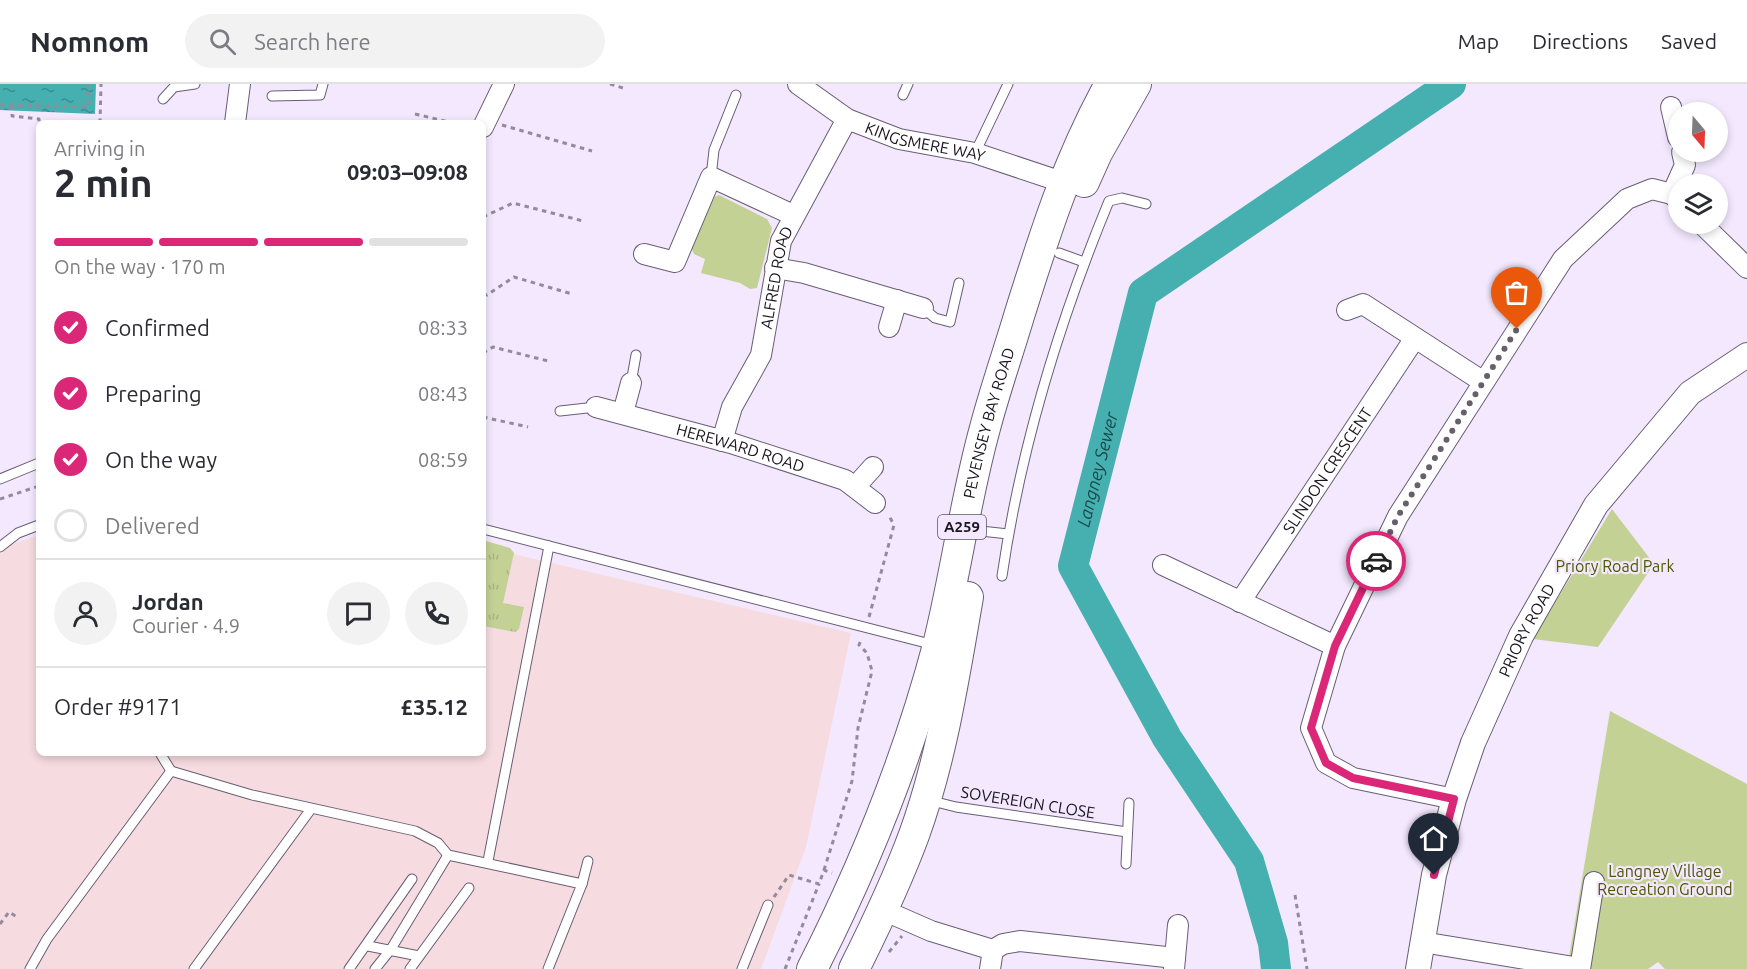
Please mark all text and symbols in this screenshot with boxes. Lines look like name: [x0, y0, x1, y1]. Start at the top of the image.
search box: [185, 14, 605, 68]
icon: search: [206, 25, 239, 58]
text: Nomnom: [30, 26, 149, 57]
text: Search here: [254, 29, 371, 54]
text: Map: [1458, 29, 1499, 53]
text: Directions: [1532, 29, 1628, 53]
text: Saved: [1661, 29, 1717, 53]
north arrow: [1668, 102, 1728, 162]
map controls: [1668, 102, 1728, 234]
street label: KINGSMERE WAY: [863, 118, 988, 165]
text: Arriving in: [54, 137, 145, 160]
text: 09:03–09:08: [347, 159, 468, 184]
text: 2 min: [54, 161, 153, 204]
button: layers: [1668, 174, 1728, 234]
street label: ALFRED ROAD: [757, 223, 796, 330]
text: On the way · 170 m: [54, 255, 226, 278]
pin: [1491, 267, 1542, 329]
icon: bag: [1500, 276, 1533, 309]
icon: check: [54, 311, 87, 344]
text: Confirmed: [105, 315, 210, 340]
text: 08:33: [418, 316, 468, 339]
street label: PEVENSEY BAY ROAD: [960, 345, 1018, 500]
icon: check: [54, 377, 87, 410]
text: Preparing: [105, 381, 202, 406]
text: 08:43: [418, 382, 468, 405]
street label: SLINDON CRESCENT: [1279, 404, 1376, 537]
water label: Langney Sewer: [1072, 409, 1121, 529]
street label: HEREWARD ROAD: [674, 420, 807, 475]
icon: check: [54, 443, 87, 476]
text: On the way: [105, 447, 217, 472]
text: 08:59: [418, 448, 468, 471]
text: Delivered: [105, 513, 200, 538]
road number: A259: [938, 515, 986, 539]
courier: [1346, 531, 1406, 591]
icon: car: [1360, 545, 1393, 578]
park label: Priory Road Park: [1555, 557, 1675, 575]
street label: PRIORY ROAD: [1495, 580, 1558, 680]
button: person: [54, 582, 117, 645]
button: chat: [327, 582, 390, 645]
button: phone: [405, 582, 468, 645]
text: Jordan: [132, 589, 204, 614]
text: Courier · 4.9: [132, 614, 240, 637]
text: Order #9171: [54, 694, 182, 719]
text: £35.12: [401, 694, 468, 719]
street label: SOVEREIGN CLOSE: [960, 782, 1096, 822]
pin: [1408, 813, 1459, 875]
icon: home: [1417, 822, 1450, 855]
park label: Langney Village Recreation Ground: [1597, 862, 1733, 898]

